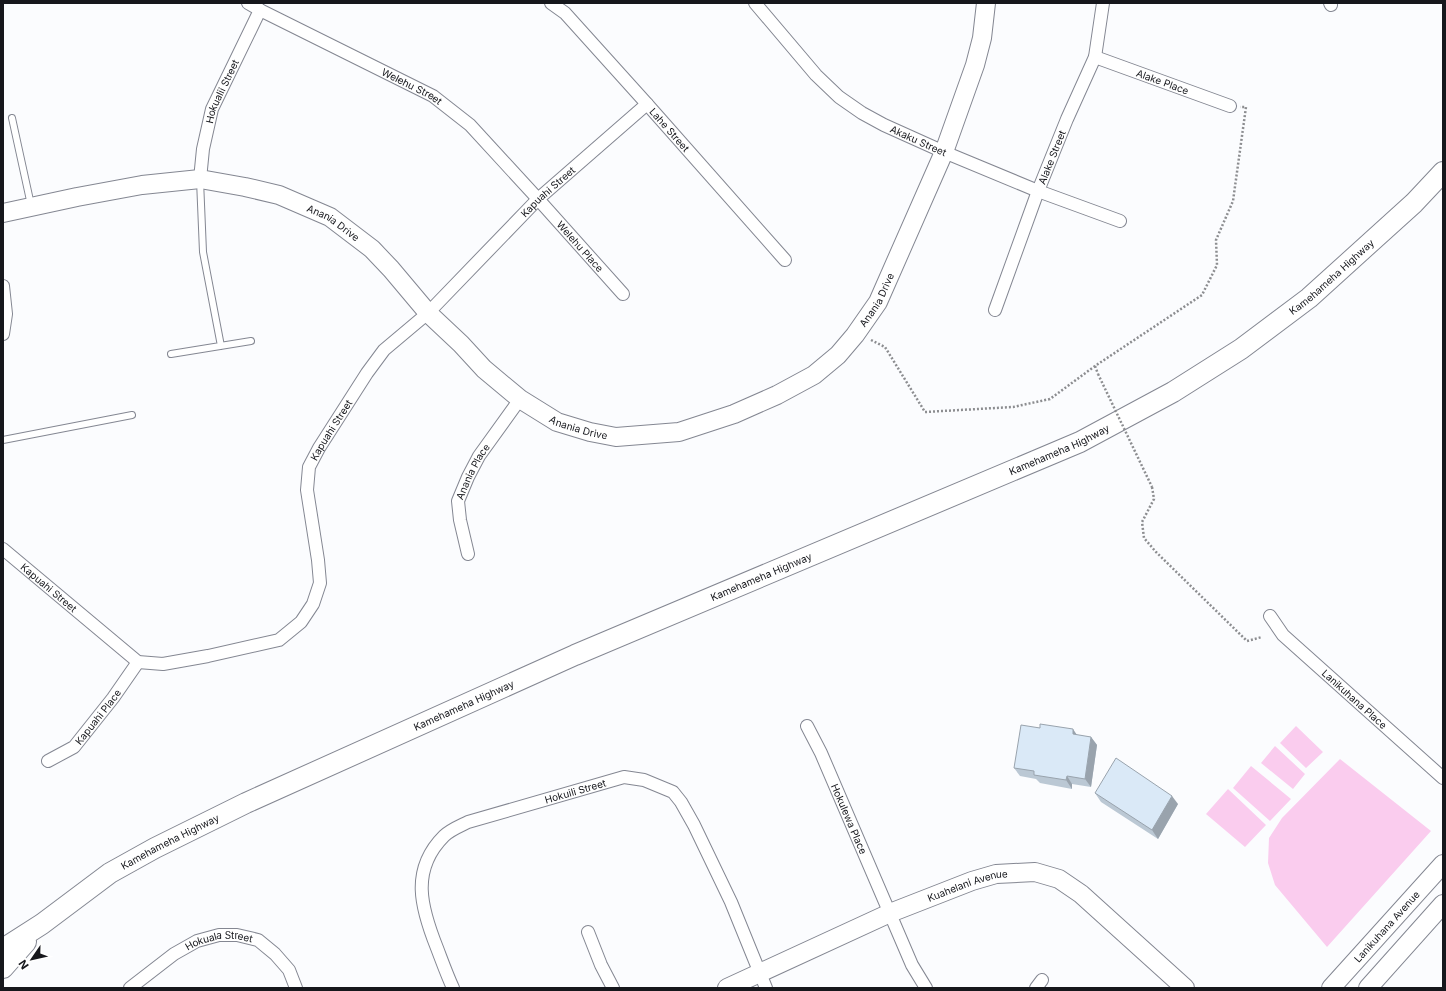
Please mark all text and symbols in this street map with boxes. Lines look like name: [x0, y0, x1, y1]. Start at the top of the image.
street label: Hokualii Street: [203, 57, 241, 125]
street label: Welehu Street: [380, 66, 445, 107]
street label: Alake Place: [1135, 67, 1191, 97]
street label: Lahe Street: [647, 105, 693, 154]
street label: Akaku Street: [888, 123, 949, 159]
street label: Alake Street: [1035, 128, 1068, 186]
street label: Kapuahi Street: [518, 163, 578, 219]
street label: Anania Drive: [305, 202, 362, 244]
street label: Welehu Place: [554, 218, 606, 274]
street label: Kamehameha Highway: [1287, 236, 1376, 317]
street label: Anania Drive: [857, 271, 896, 329]
street label: Kapuahi Street: [308, 397, 355, 462]
street label: Anania Drive: [547, 413, 609, 441]
street label: Kamehameha Highway: [1007, 421, 1112, 477]
street label: Anania Place: [453, 441, 492, 501]
street label: Kamehameha Highway: [709, 550, 814, 603]
street label: Kapuahi Street: [19, 561, 80, 615]
street label: Lanikuhana Place: [1320, 667, 1390, 731]
street label: Kamehameha Highway: [412, 677, 516, 733]
street label: Kapuahi Place: [72, 687, 123, 747]
street label: Hokuili Street: [543, 776, 608, 806]
street label: Hokulewa Place: [829, 782, 870, 856]
street label: Kamehameha Highway: [119, 811, 221, 872]
street label: Kuahelani Avenue: [926, 867, 1008, 904]
street label: Lanikuhana Avenue: [1351, 888, 1422, 965]
street label: Hokuala Street: [183, 929, 255, 953]
north arrow: [12, 939, 52, 979]
text: N: [16, 957, 32, 972]

